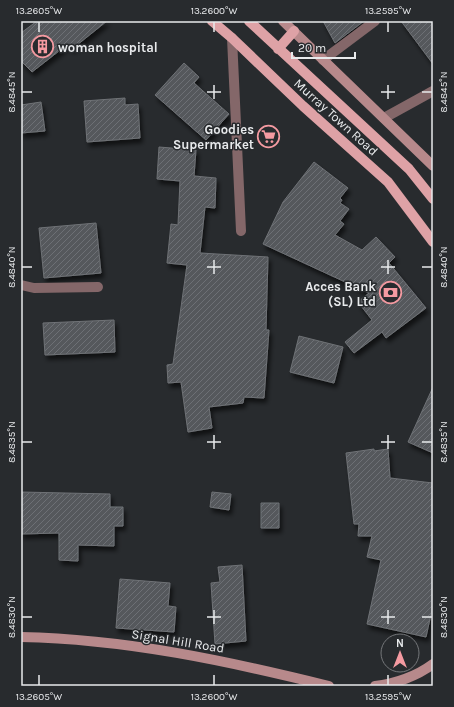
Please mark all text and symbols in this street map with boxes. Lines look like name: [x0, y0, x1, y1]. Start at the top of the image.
text: 13.2605°W: [16, 5, 62, 17]
text: 13.2600°W: [191, 5, 237, 17]
text: 13.2595°W: [365, 5, 411, 17]
building icon: woman hospital: [30, 34, 56, 60]
scale bar: [292, 34, 355, 60]
place label: woman hospital: [58, 40, 158, 55]
text: 20 m: [298, 41, 326, 55]
text: 8.4845°N: [6, 71, 18, 113]
text: 8.4845°N: [438, 71, 450, 113]
street label: Murray Town Road: [291, 75, 381, 159]
place label: Goodies Supermarket: [173, 122, 254, 152]
supermarket icon: Goodies Supermarket: [256, 123, 282, 149]
text: 8.4840°N: [6, 246, 18, 288]
text: 8.4840°N: [438, 246, 450, 288]
place label: Acces Bank (SL) Ltd: [305, 279, 376, 309]
bank icon: Acces Bank (SL) Ltd: [378, 280, 404, 306]
text: 8.4835°N: [6, 421, 18, 463]
text: 8.4835°N: [438, 421, 450, 463]
text: 8.4830°N: [6, 596, 18, 638]
text: 8.4830°N: [438, 596, 450, 638]
street label: Signal Hill Road: [131, 626, 225, 656]
north arrow: [380, 633, 420, 673]
text: N: [396, 637, 404, 650]
text: 13.2605°W: [16, 691, 62, 703]
text: 13.2600°W: [191, 691, 237, 703]
text: 13.2595°W: [365, 691, 411, 703]

